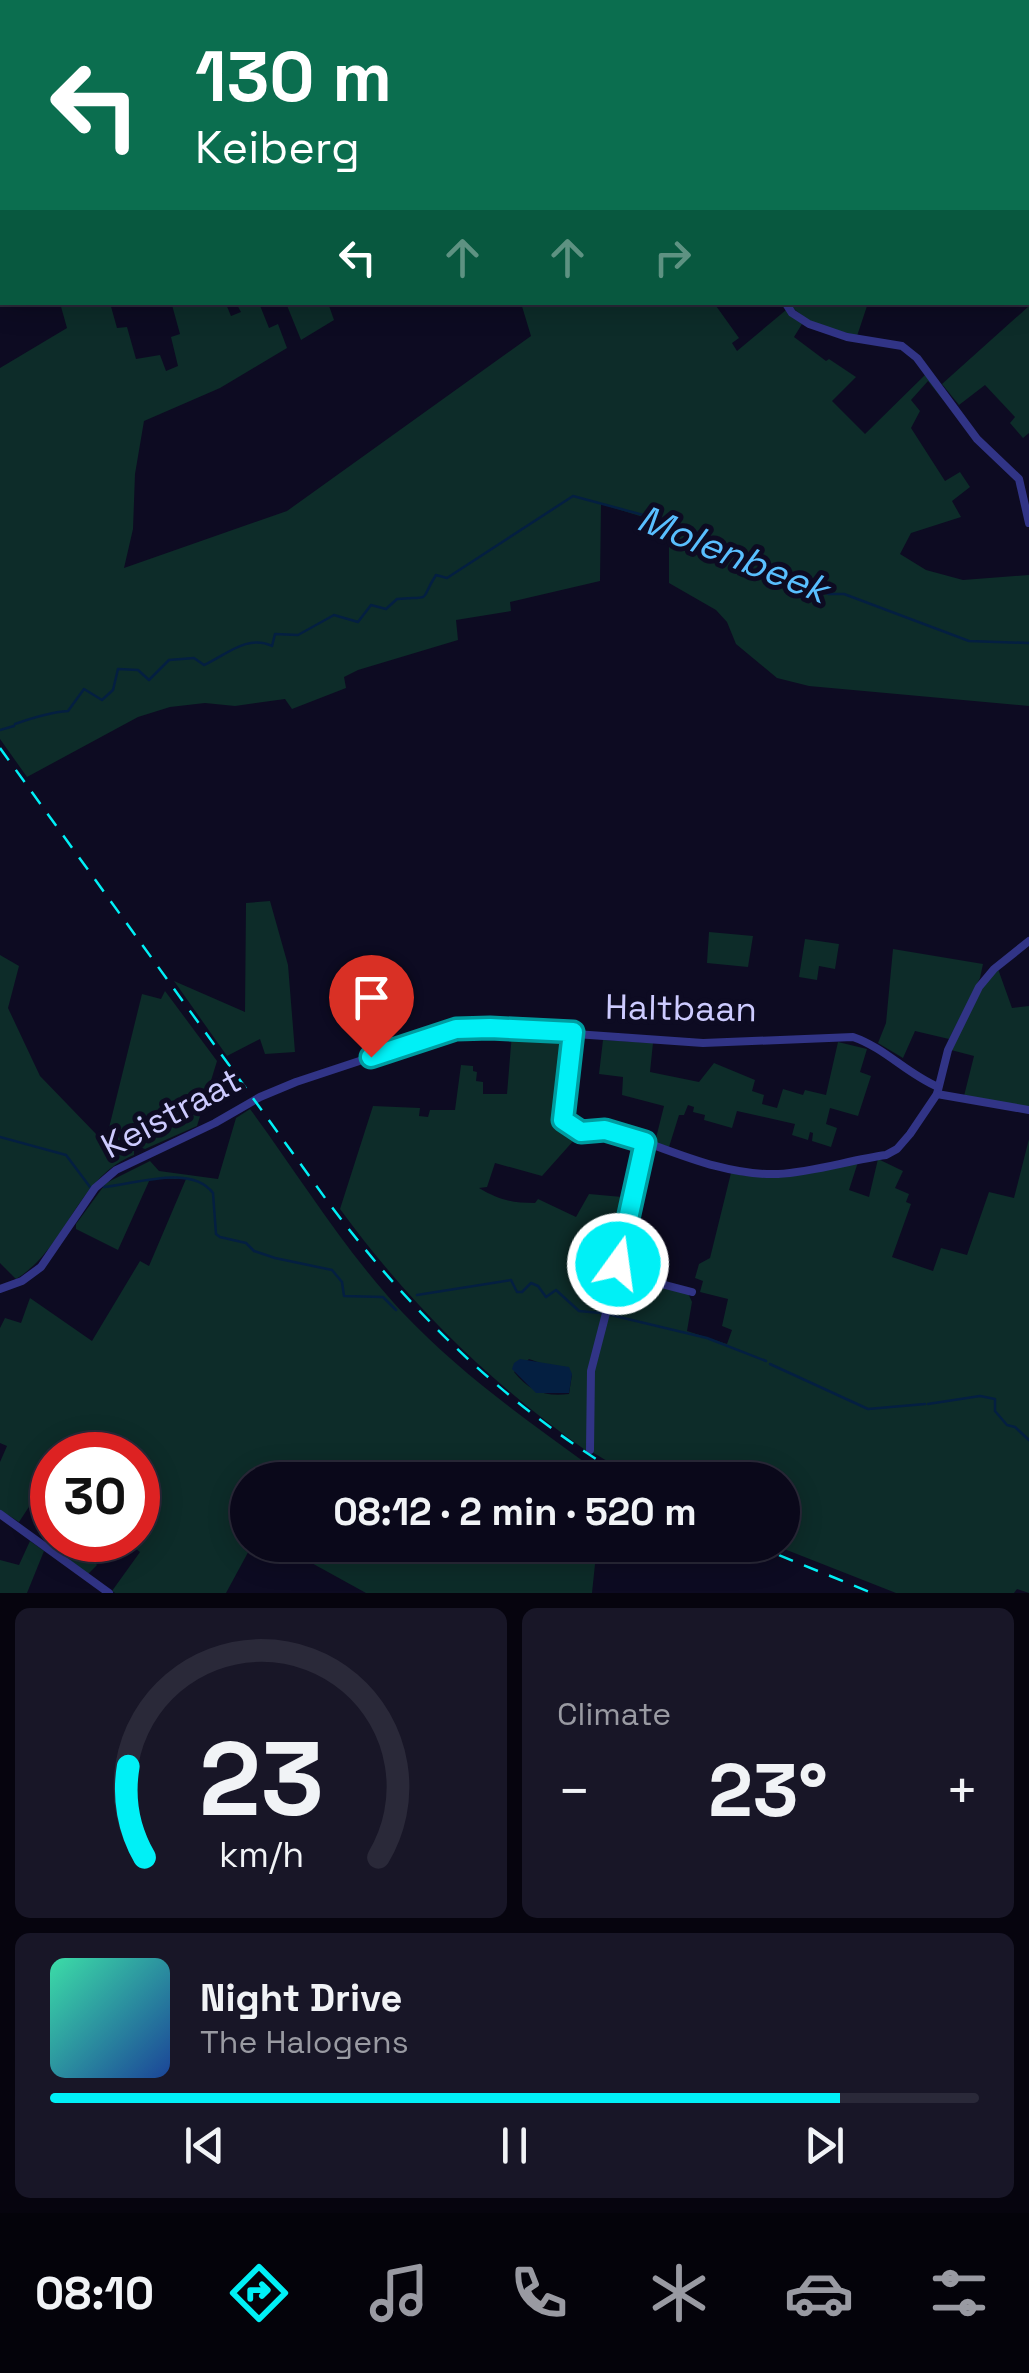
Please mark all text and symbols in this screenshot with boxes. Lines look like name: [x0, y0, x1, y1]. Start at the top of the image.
text: 130 m: [195, 32, 392, 121]
icon: left: [30, 40, 160, 170]
text: Keiberg: [195, 119, 360, 176]
icon: left: [330, 230, 385, 285]
icon: ahead: [435, 230, 490, 285]
icon: ahead: [540, 230, 595, 285]
icon: right: [645, 230, 700, 285]
water label: Molenbeek: [631, 494, 840, 616]
pin: [329, 955, 414, 1058]
icon: arrive: [344, 970, 399, 1025]
street label: Haltbaan: [605, 985, 757, 1031]
street label: Keistraat: [94, 1058, 248, 1168]
position arrow: [566, 1212, 670, 1316]
speed limit sign: 30: [30, 1432, 160, 1562]
text: 08:12 · 2 min · 520 m: [333, 1488, 697, 1536]
text: Climate: [557, 1694, 671, 1734]
text: 23: [198, 1713, 324, 1845]
text: 23°: [708, 1742, 828, 1838]
text: −: [557, 1756, 591, 1826]
text: +: [945, 1756, 979, 1826]
text: km/h: [218, 1832, 304, 1877]
text: Night Drive: [200, 1974, 402, 2022]
text: The Halogens: [200, 2022, 409, 2062]
icon: previous: [177, 2118, 232, 2173]
icon: pause: [487, 2118, 542, 2173]
icon: next: [797, 2118, 852, 2173]
icon: directions: [224, 2258, 294, 2328]
icon: music: [364, 2258, 434, 2328]
icon: phone: [504, 2258, 574, 2328]
icon: climate: [644, 2258, 714, 2328]
icon: car: [784, 2258, 854, 2328]
icon: filters: [924, 2258, 994, 2328]
text: 08:10: [35, 2265, 154, 2322]

